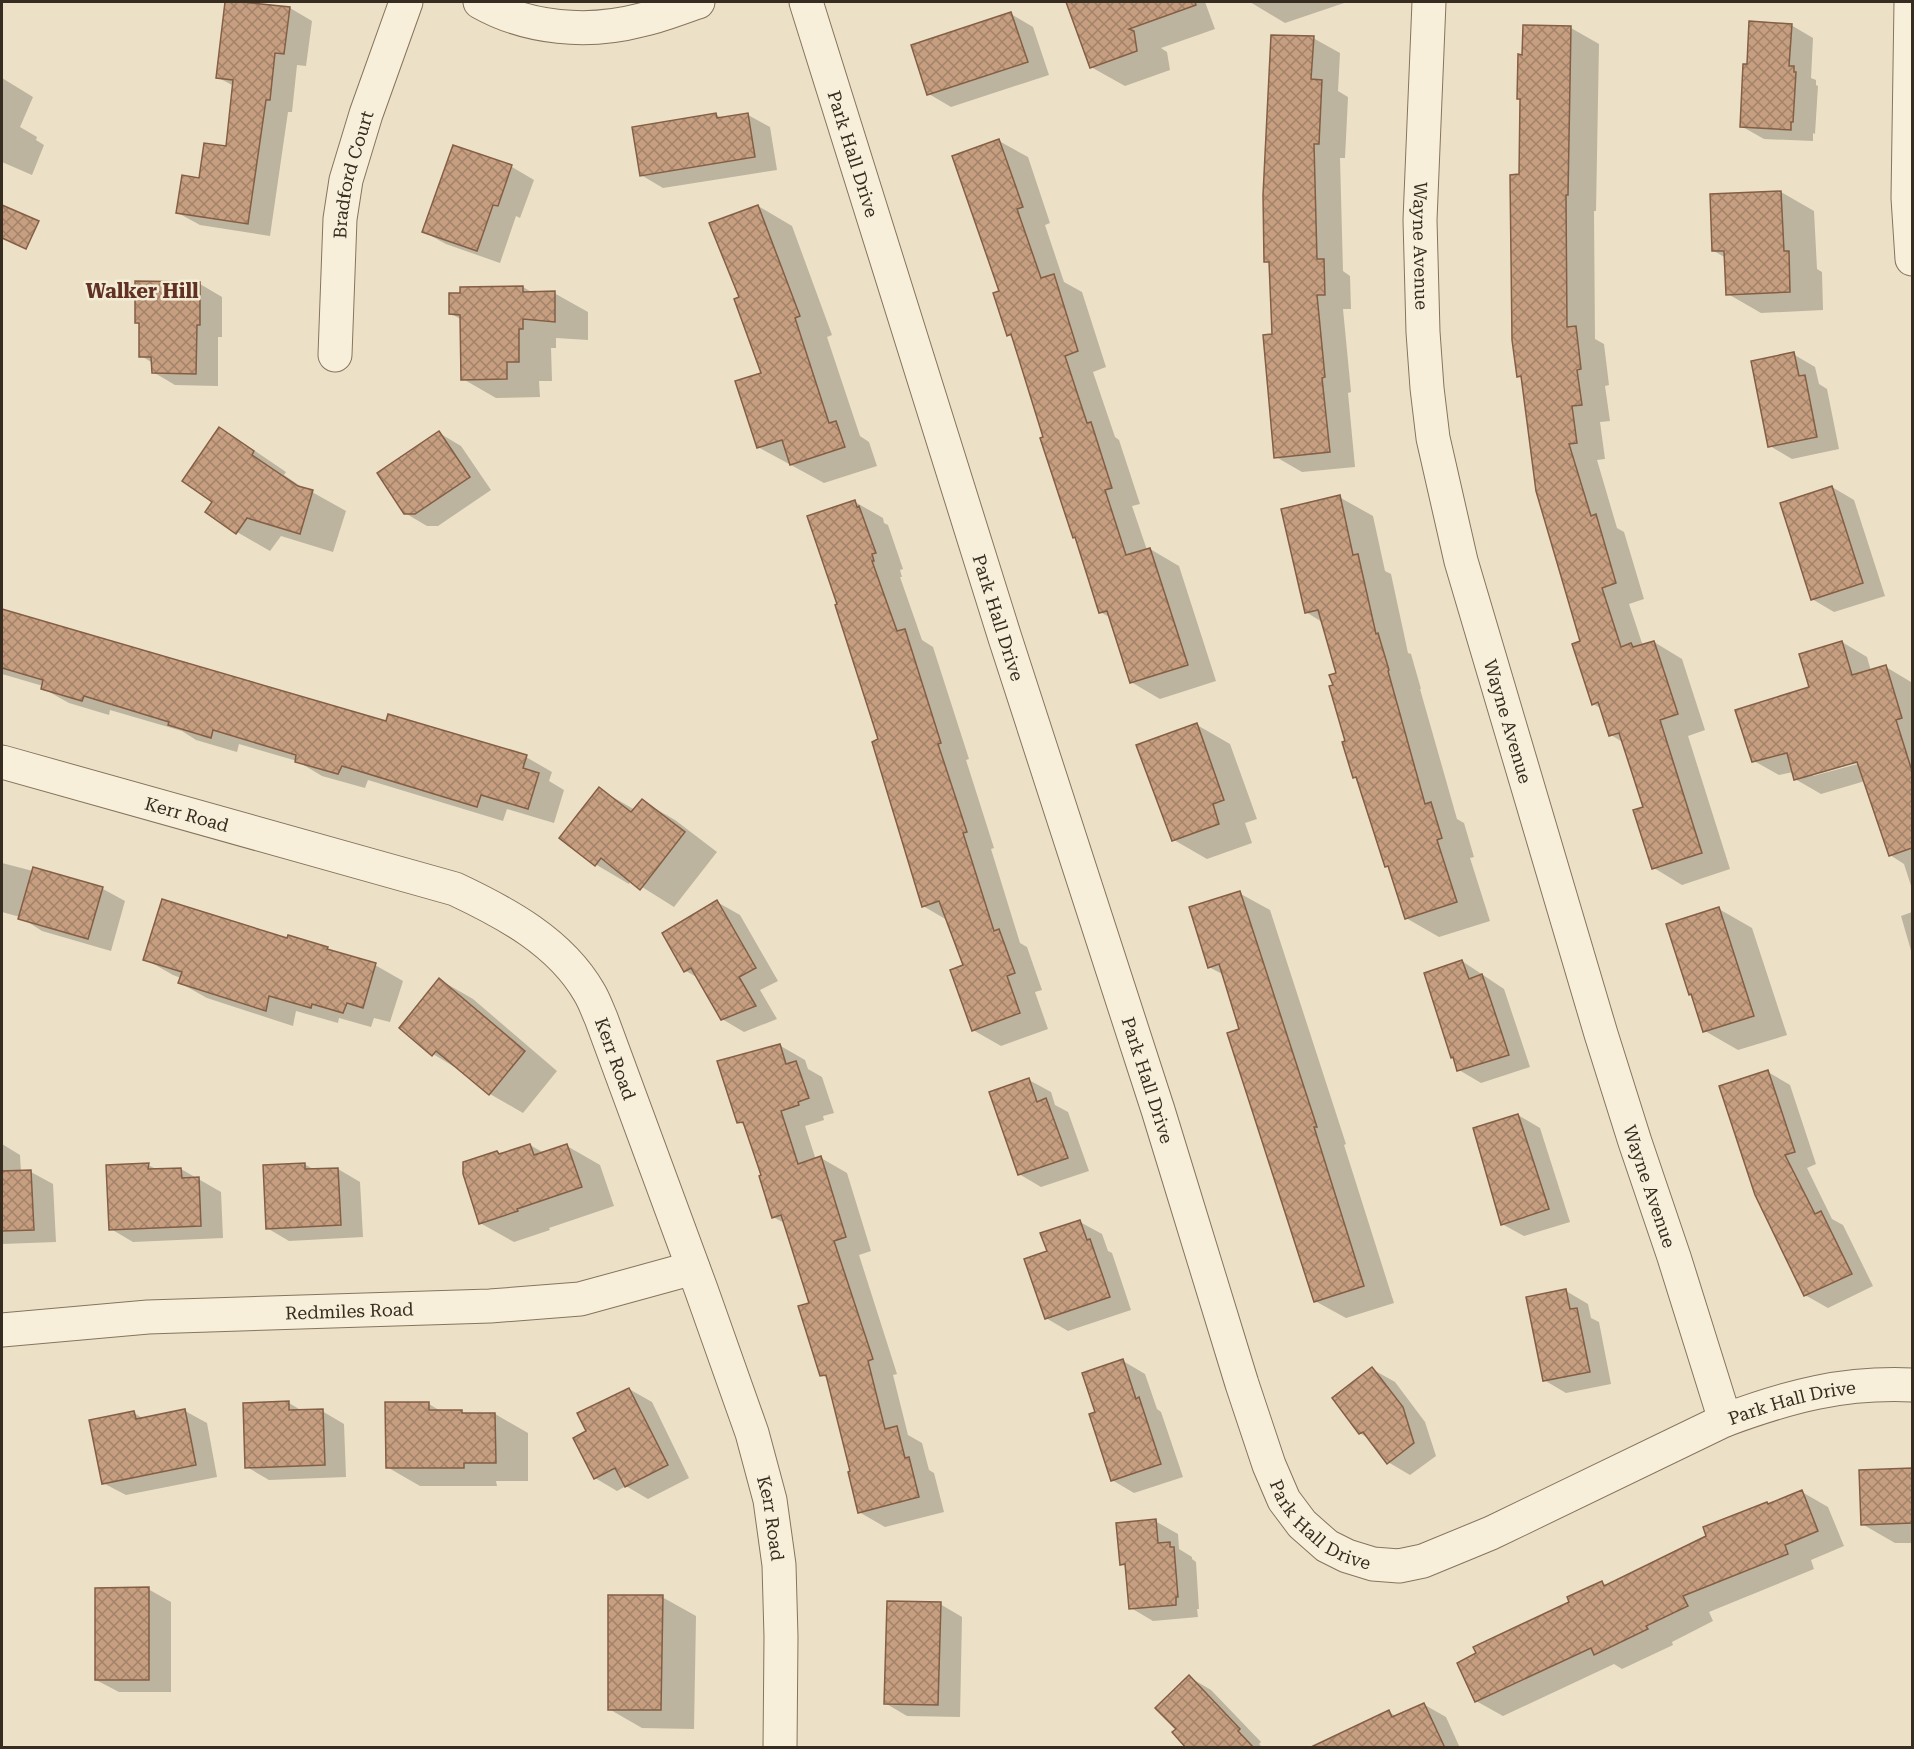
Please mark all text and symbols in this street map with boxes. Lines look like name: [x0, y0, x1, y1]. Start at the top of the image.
street label: Park Hall Drive: [824, 88, 883, 220]
street label: Bradford Court: [329, 108, 377, 239]
street label: Wayne Avenue: [1409, 181, 1433, 310]
district label: Walker Hill: [85, 279, 199, 303]
street label: Park Hall Drive: [969, 552, 1029, 684]
street label: Wayne Avenue: [1480, 657, 1537, 786]
street label: Kerr Road: [143, 792, 232, 836]
street label: Kerr Road: [591, 1014, 641, 1103]
street label: Park Hall Drive: [1118, 1014, 1178, 1146]
street label: Wayne Avenue: [1620, 1122, 1681, 1250]
street label: Redmiles Road: [285, 1298, 414, 1323]
street label: Park Hall Drive: [1725, 1376, 1857, 1429]
street label: Kerr Road: [753, 1473, 789, 1563]
street label: Park Hall Drive: [1266, 1476, 1374, 1573]

